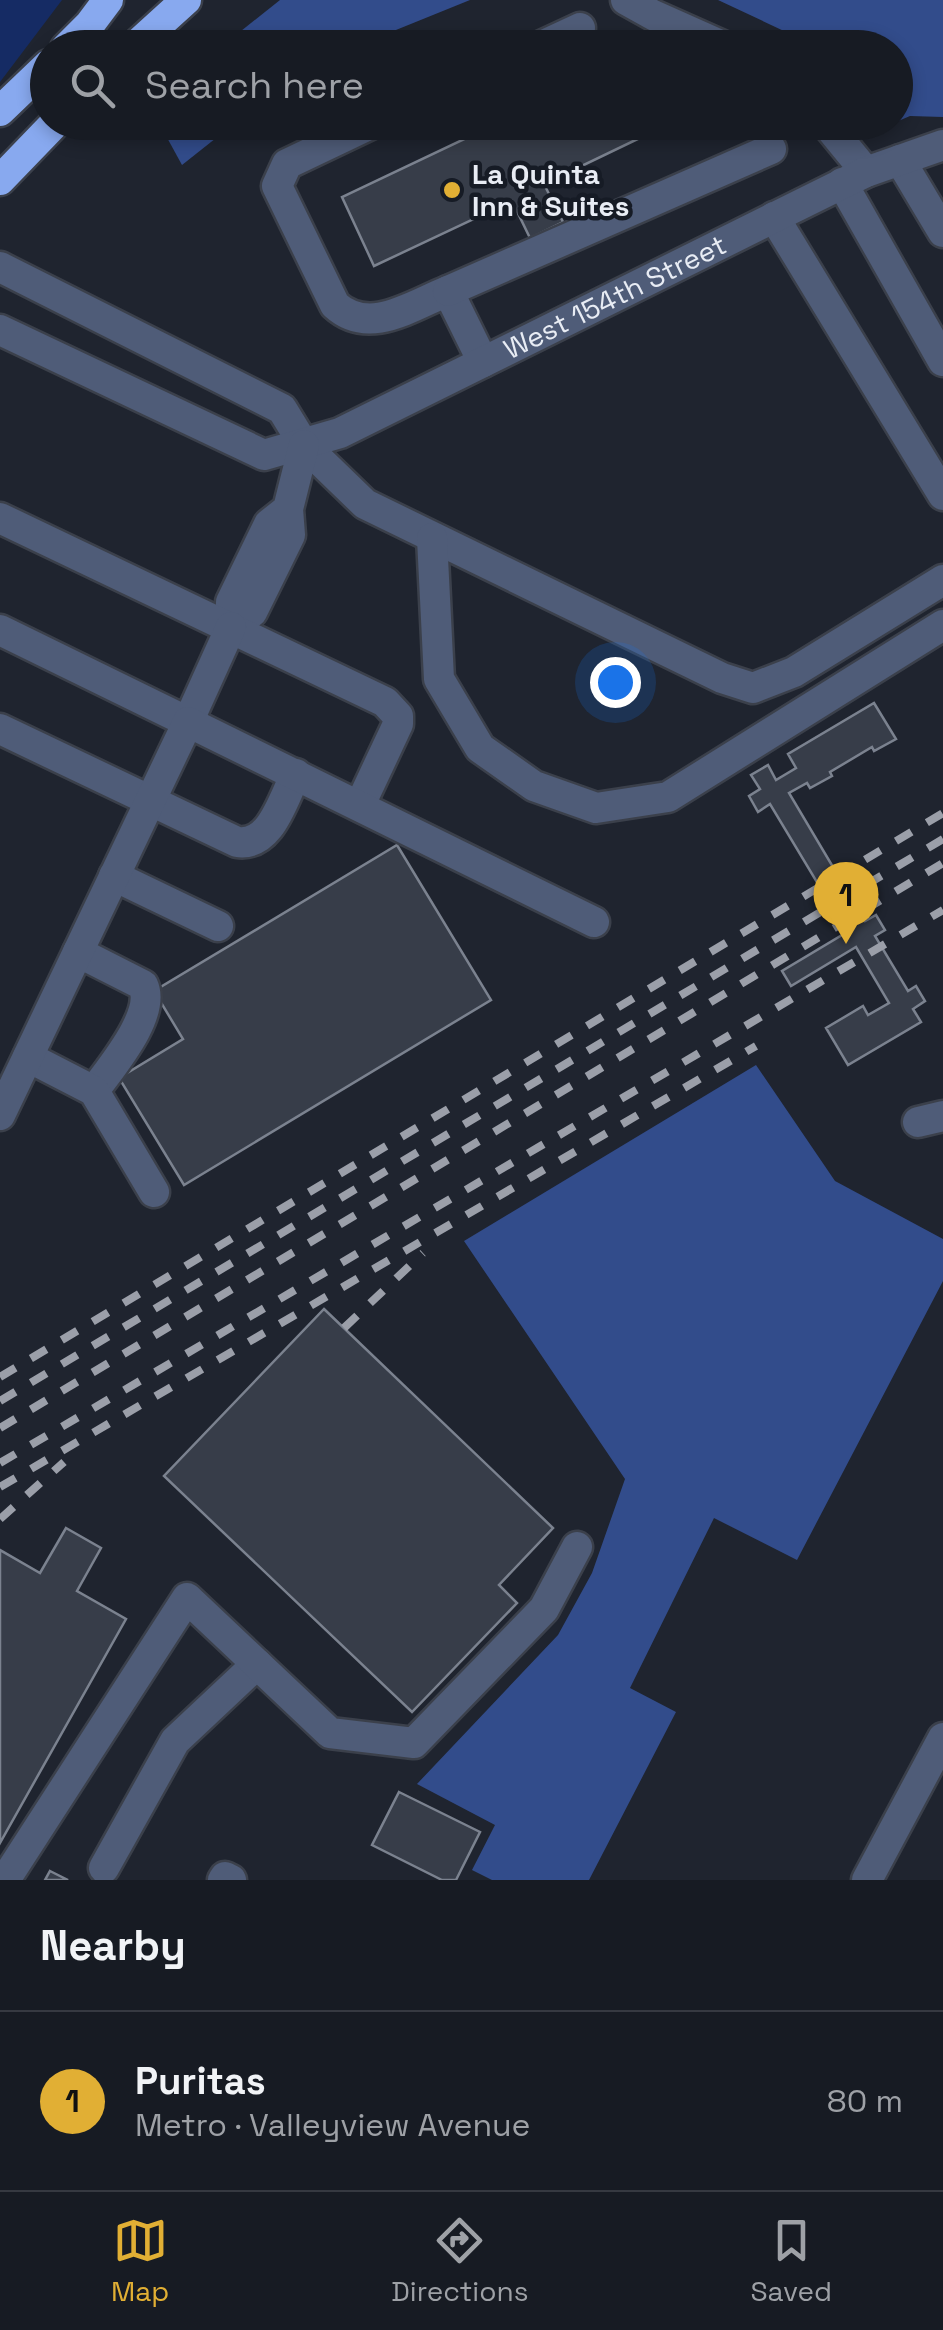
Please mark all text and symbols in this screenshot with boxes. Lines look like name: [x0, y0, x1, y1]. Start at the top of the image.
search box: [30, 30, 913, 140]
icon: search: [65, 58, 120, 113]
text: Search here: [145, 61, 364, 109]
place label: La Quinta Inn & Suites: [472, 156, 629, 224]
marker: La Quinta Inn & Suites: [441, 179, 463, 201]
street label: West 154th Street: [497, 226, 732, 367]
your location: [590, 657, 641, 708]
pin: 1: [814, 862, 878, 944]
text: Nearby: [40, 1919, 186, 1972]
text: Puritas: [135, 2057, 266, 2105]
text: 1: [65, 2081, 80, 2121]
text: 80 m: [827, 2081, 903, 2121]
text: Metro · Valleyview Avenue: [135, 2105, 530, 2145]
tab: Map: [111, 2213, 169, 2309]
tab: Directions: [391, 2213, 528, 2309]
tab: Saved: [750, 2213, 832, 2309]

